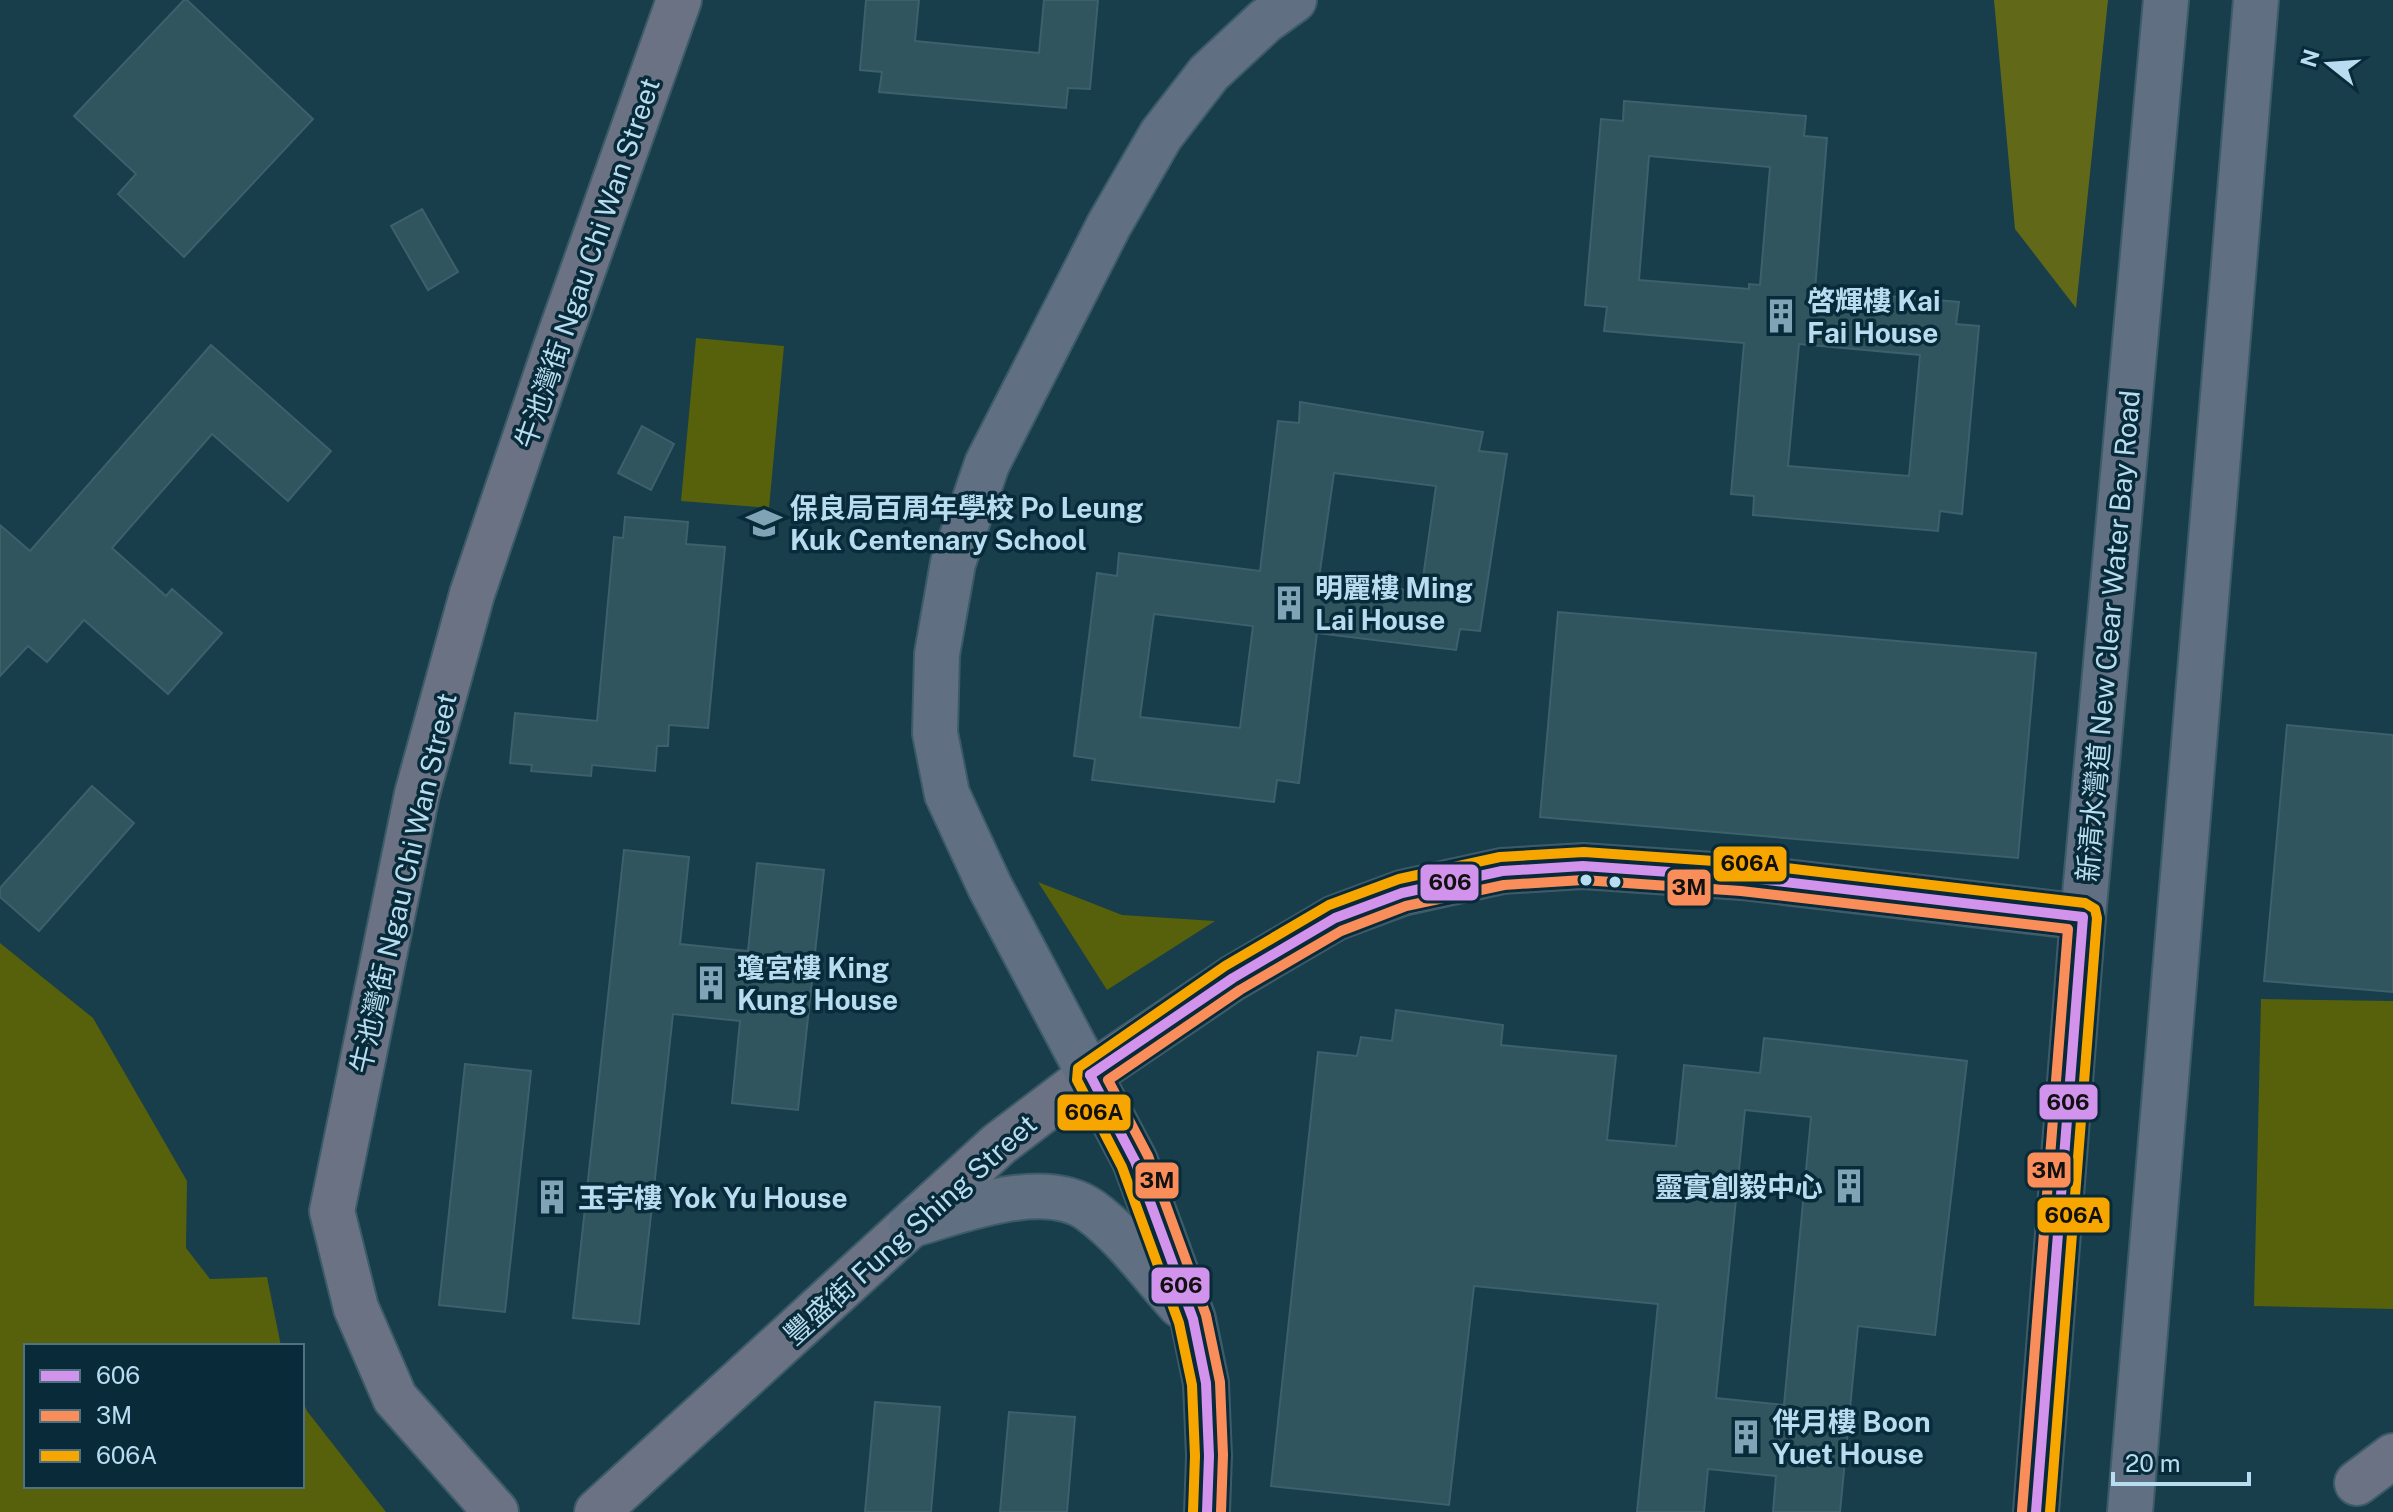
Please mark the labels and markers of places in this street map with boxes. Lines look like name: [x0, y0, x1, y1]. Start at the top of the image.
place label: 啓輝樓 Kai Fai House: [1807, 284, 1940, 349]
building icon: 啓輝樓 Kai Fai House: [1762, 297, 1800, 335]
place label: 保良局百周年學校 Po Leung Kuk Centenary School: [790, 491, 1143, 556]
school or university icon: 保良局百周年學校 Po Leung Kuk Centenary School: [745, 504, 783, 542]
place label: 明麗樓 Ming Lai House: [1315, 571, 1473, 636]
building icon: 明麗樓 Ming Lai House: [1270, 584, 1308, 622]
unlabelled marker: [1578, 872, 1594, 888]
unlabelled marker: [1607, 874, 1623, 890]
place label: 瓊宮樓 King Kung House: [737, 951, 898, 1016]
building icon: 瓊宮樓 King Kung House: [692, 964, 730, 1002]
building icon: 靈實創毅中心: [1830, 1167, 1868, 1205]
place label: 靈實創毅中心: [1655, 1170, 1823, 1203]
building icon: 玉宇樓 Yok Yu House: [533, 1178, 571, 1216]
place label: 玉宇樓 Yok Yu House: [578, 1181, 848, 1214]
place label: 伴月樓 Boon Yuet House: [1772, 1405, 1931, 1470]
building icon: 伴月樓 Boon Yuet House: [1727, 1418, 1765, 1456]

